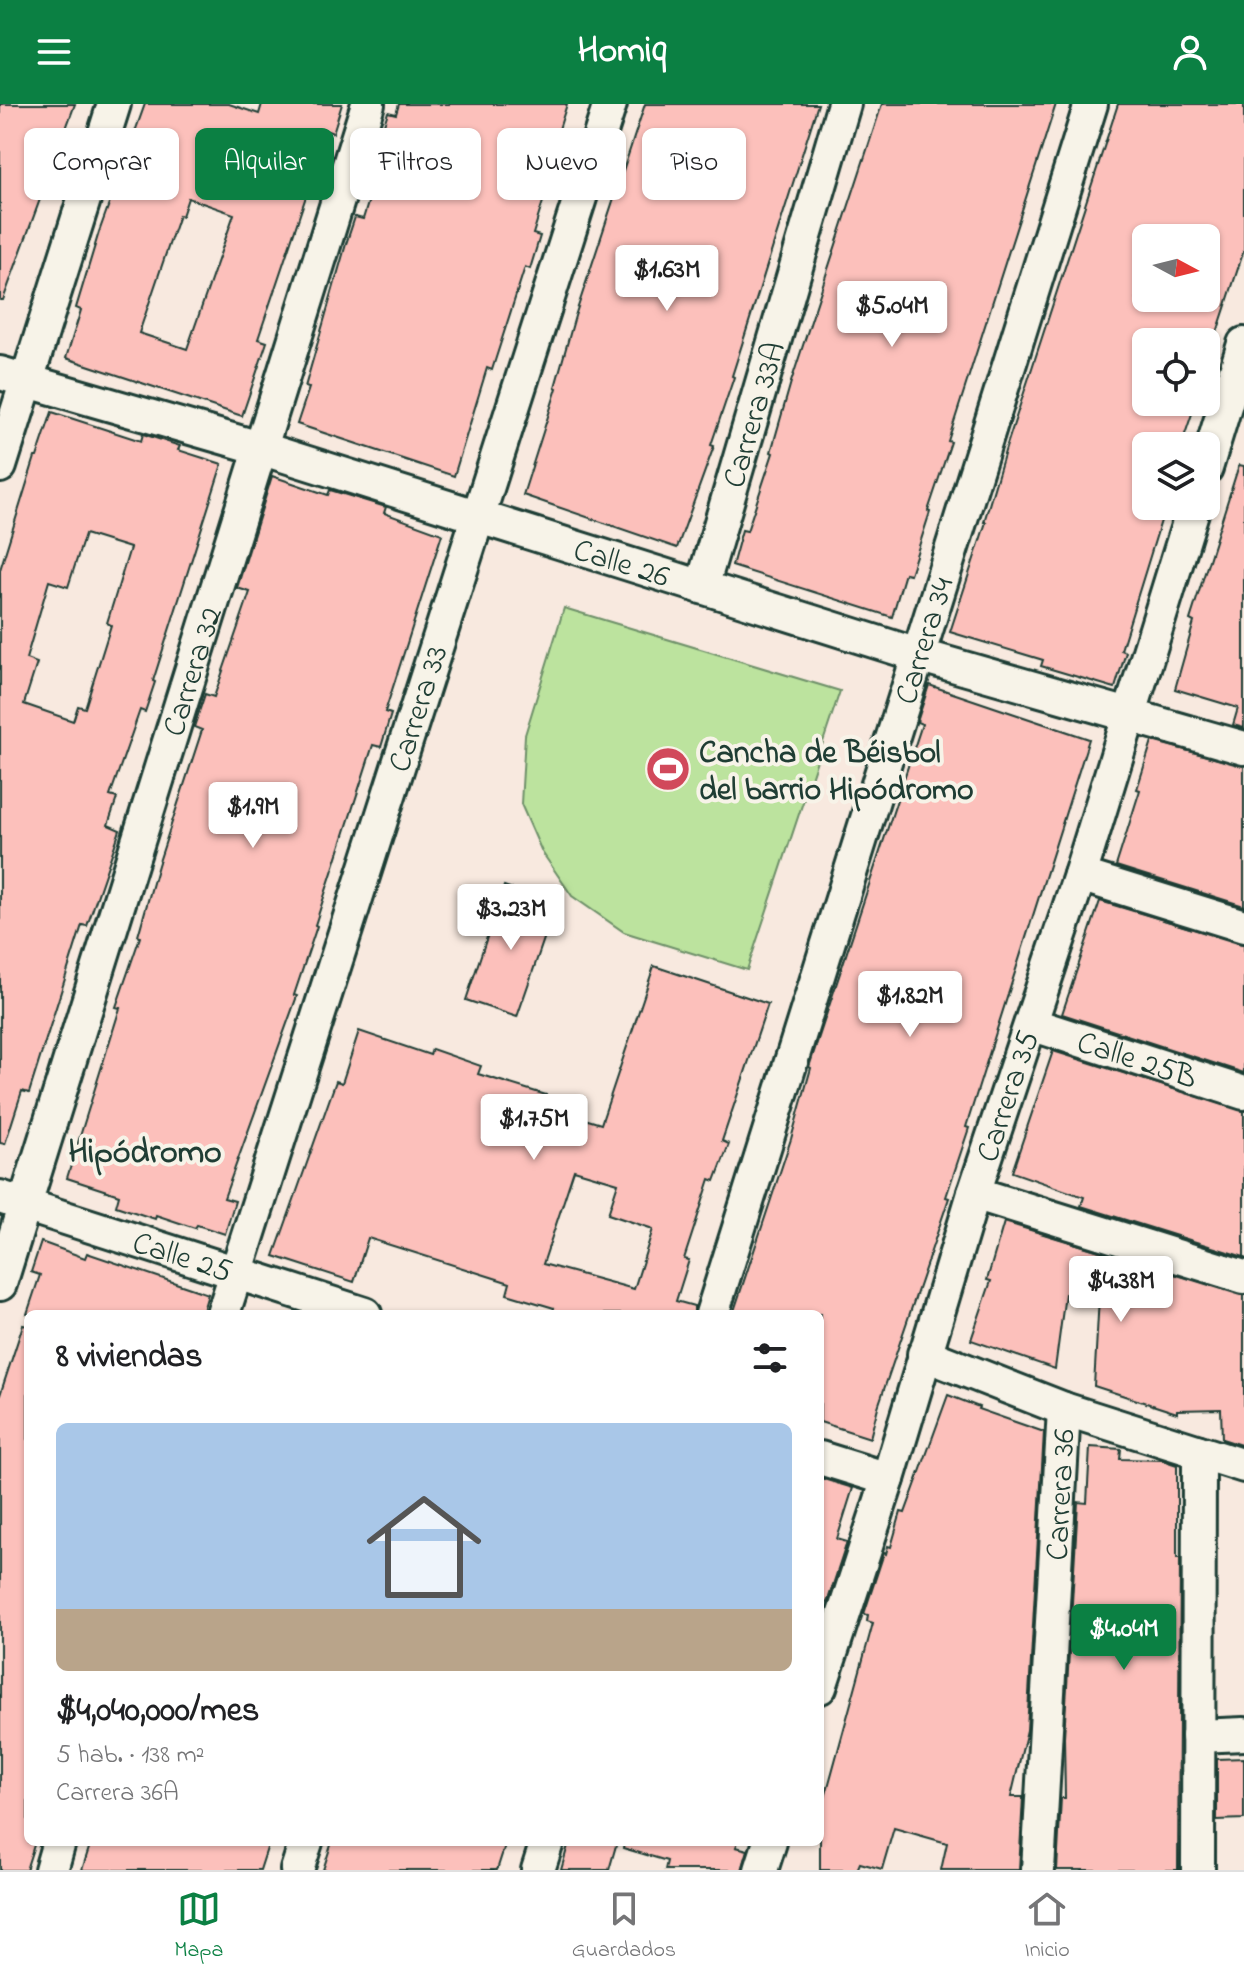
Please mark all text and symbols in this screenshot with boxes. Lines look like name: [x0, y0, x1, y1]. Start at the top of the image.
text: Homiq: [577, 26, 667, 79]
icon: menu: [32, 30, 76, 74]
icon: person: [1168, 30, 1212, 74]
chip: Comprar: [24, 128, 179, 200]
chip: Alquilar: [195, 128, 334, 200]
chip: Filtros: [350, 128, 481, 200]
chip: Nuevo: [497, 128, 626, 200]
chip: Piso: [642, 128, 746, 200]
north arrow: [1132, 224, 1220, 312]
map controls: [1132, 224, 1220, 520]
pin: $1.63M: [602, 245, 732, 313]
text: $1.63M: [633, 252, 701, 290]
pin: $5.04M: [827, 281, 957, 349]
text: $5.04M: [855, 288, 929, 326]
button: locate: [1132, 328, 1220, 416]
street label: Carrera 33A: [712, 337, 800, 494]
button: layers: [1132, 432, 1220, 520]
street label: Calle 26: [567, 528, 675, 602]
street label: Carrera 34: [884, 572, 968, 711]
street label: Carrera 32: [152, 601, 237, 743]
street label: Carrera 33: [378, 640, 462, 779]
place label: Cancha de Béisbol del barrio Hipódromo: [699, 731, 974, 815]
sports icon: Cancha de Béisbol del barrio Hipódromo: [644, 745, 692, 793]
pin: $1.9M: [197, 782, 309, 850]
text: $1.9M: [227, 789, 279, 827]
pin: $3.23M: [446, 884, 576, 952]
text: $3.23M: [475, 891, 547, 929]
pin: $1.82M: [845, 971, 975, 1039]
text: $1.82M: [876, 978, 944, 1016]
street label: Calle 25B: [1070, 1020, 1203, 1103]
street label: Carrera 35: [966, 1025, 1054, 1169]
pin: $1.75M: [469, 1094, 599, 1162]
text: $1.75M: [499, 1101, 569, 1139]
district label: Hipódromo: [68, 1129, 222, 1179]
street label: Calle 25: [126, 1221, 238, 1297]
pin: $4.38M: [1056, 1256, 1186, 1324]
text: $4.38M: [1087, 1263, 1155, 1301]
text: 8 viviendas: [56, 1333, 203, 1383]
icon: filters: [748, 1336, 792, 1380]
street label: Carrera 36: [1035, 1428, 1090, 1562]
icon: home: [352, 1475, 496, 1619]
pin: $4.04M: [1059, 1604, 1189, 1672]
text: $4.04M: [1089, 1611, 1159, 1649]
text: $4,040,000/mes: [56, 1687, 259, 1737]
text: 5 hab. · 138 m²: [56, 1737, 205, 1775]
text: Carrera 36A: [56, 1775, 179, 1813]
tab: Mapa: [174, 1887, 223, 1967]
tab: Guardados: [572, 1887, 676, 1967]
tab: Inicio: [1025, 1887, 1070, 1967]

